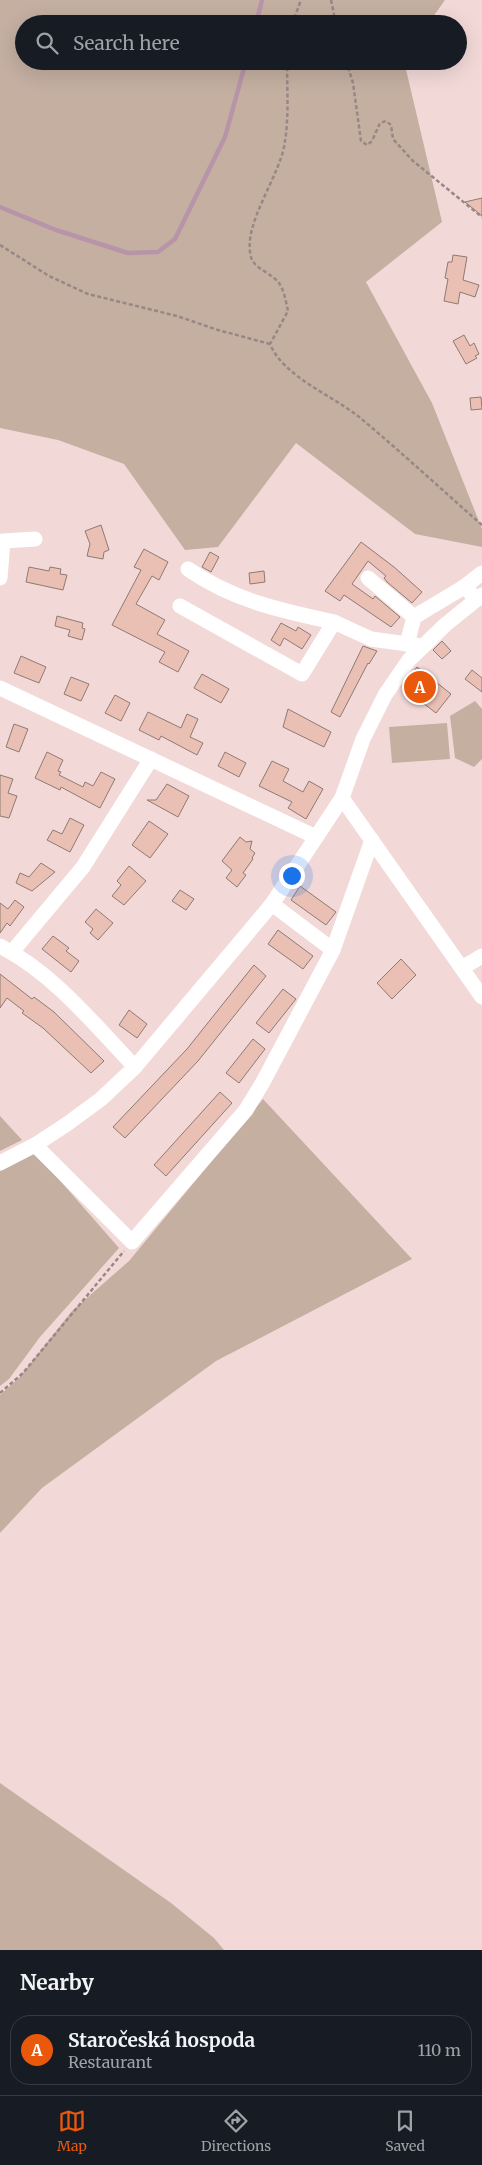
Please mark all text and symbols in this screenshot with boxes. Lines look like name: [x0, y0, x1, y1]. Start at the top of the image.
search box: [15, 15, 467, 70]
icon: search: [33, 29, 61, 57]
text: Search here: [73, 31, 180, 55]
pin: A: [404, 668, 436, 706]
your location: [279, 863, 305, 889]
text: Nearby: [20, 1969, 94, 1996]
text: Staročeská hospoda: [68, 2028, 255, 2052]
text: A: [31, 2040, 43, 2060]
text: 110 m: [418, 2040, 461, 2060]
text: Restaurant: [68, 2052, 152, 2072]
tab: Map: [57, 2107, 87, 2155]
tab: Directions: [201, 2107, 271, 2155]
tab: Saved: [385, 2107, 425, 2155]

